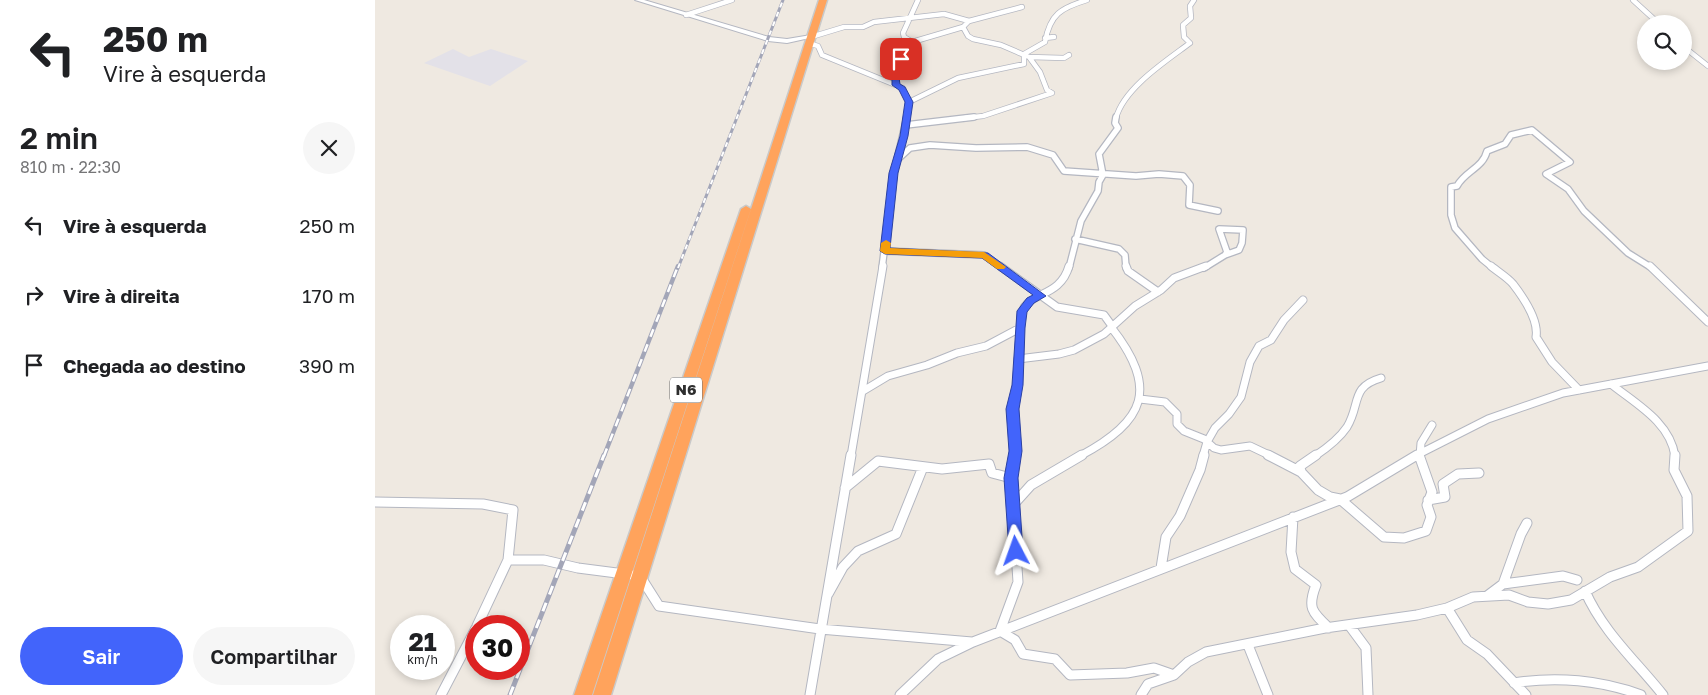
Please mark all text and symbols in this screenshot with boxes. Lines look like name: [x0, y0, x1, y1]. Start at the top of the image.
map controls: [1637, 15, 1692, 70]
button: search: [1637, 15, 1692, 70]
text: 250 m: [103, 18, 208, 60]
icon: left: [20, 20, 85, 85]
pin: [880, 38, 922, 80]
icon: arrive: [887, 45, 915, 73]
text: Vire à esquerda: [103, 60, 267, 87]
text: 2 min: [20, 120, 98, 156]
button: close: [303, 122, 355, 174]
text: 810 m · 22:30: [20, 157, 121, 177]
icon: left: [20, 211, 48, 239]
text: Vire à esquerda: [63, 214, 206, 237]
text: 250 m: [300, 214, 355, 237]
icon: right: [20, 281, 48, 309]
text: Vire à direita: [63, 284, 180, 307]
text: 170 m: [302, 284, 355, 307]
icon: arrive: [20, 351, 48, 379]
text: Chegada ao destino: [63, 354, 246, 377]
text: 390 m: [299, 354, 355, 377]
road number: N6: [670, 378, 702, 402]
position arrow: [989, 524, 1041, 576]
speed limit sign: 30: [465, 615, 530, 680]
text: 21: [408, 626, 437, 657]
button: Sair: [20, 627, 183, 685]
button: Compartilhar: [193, 627, 355, 685]
text: km/h: [407, 652, 438, 667]

